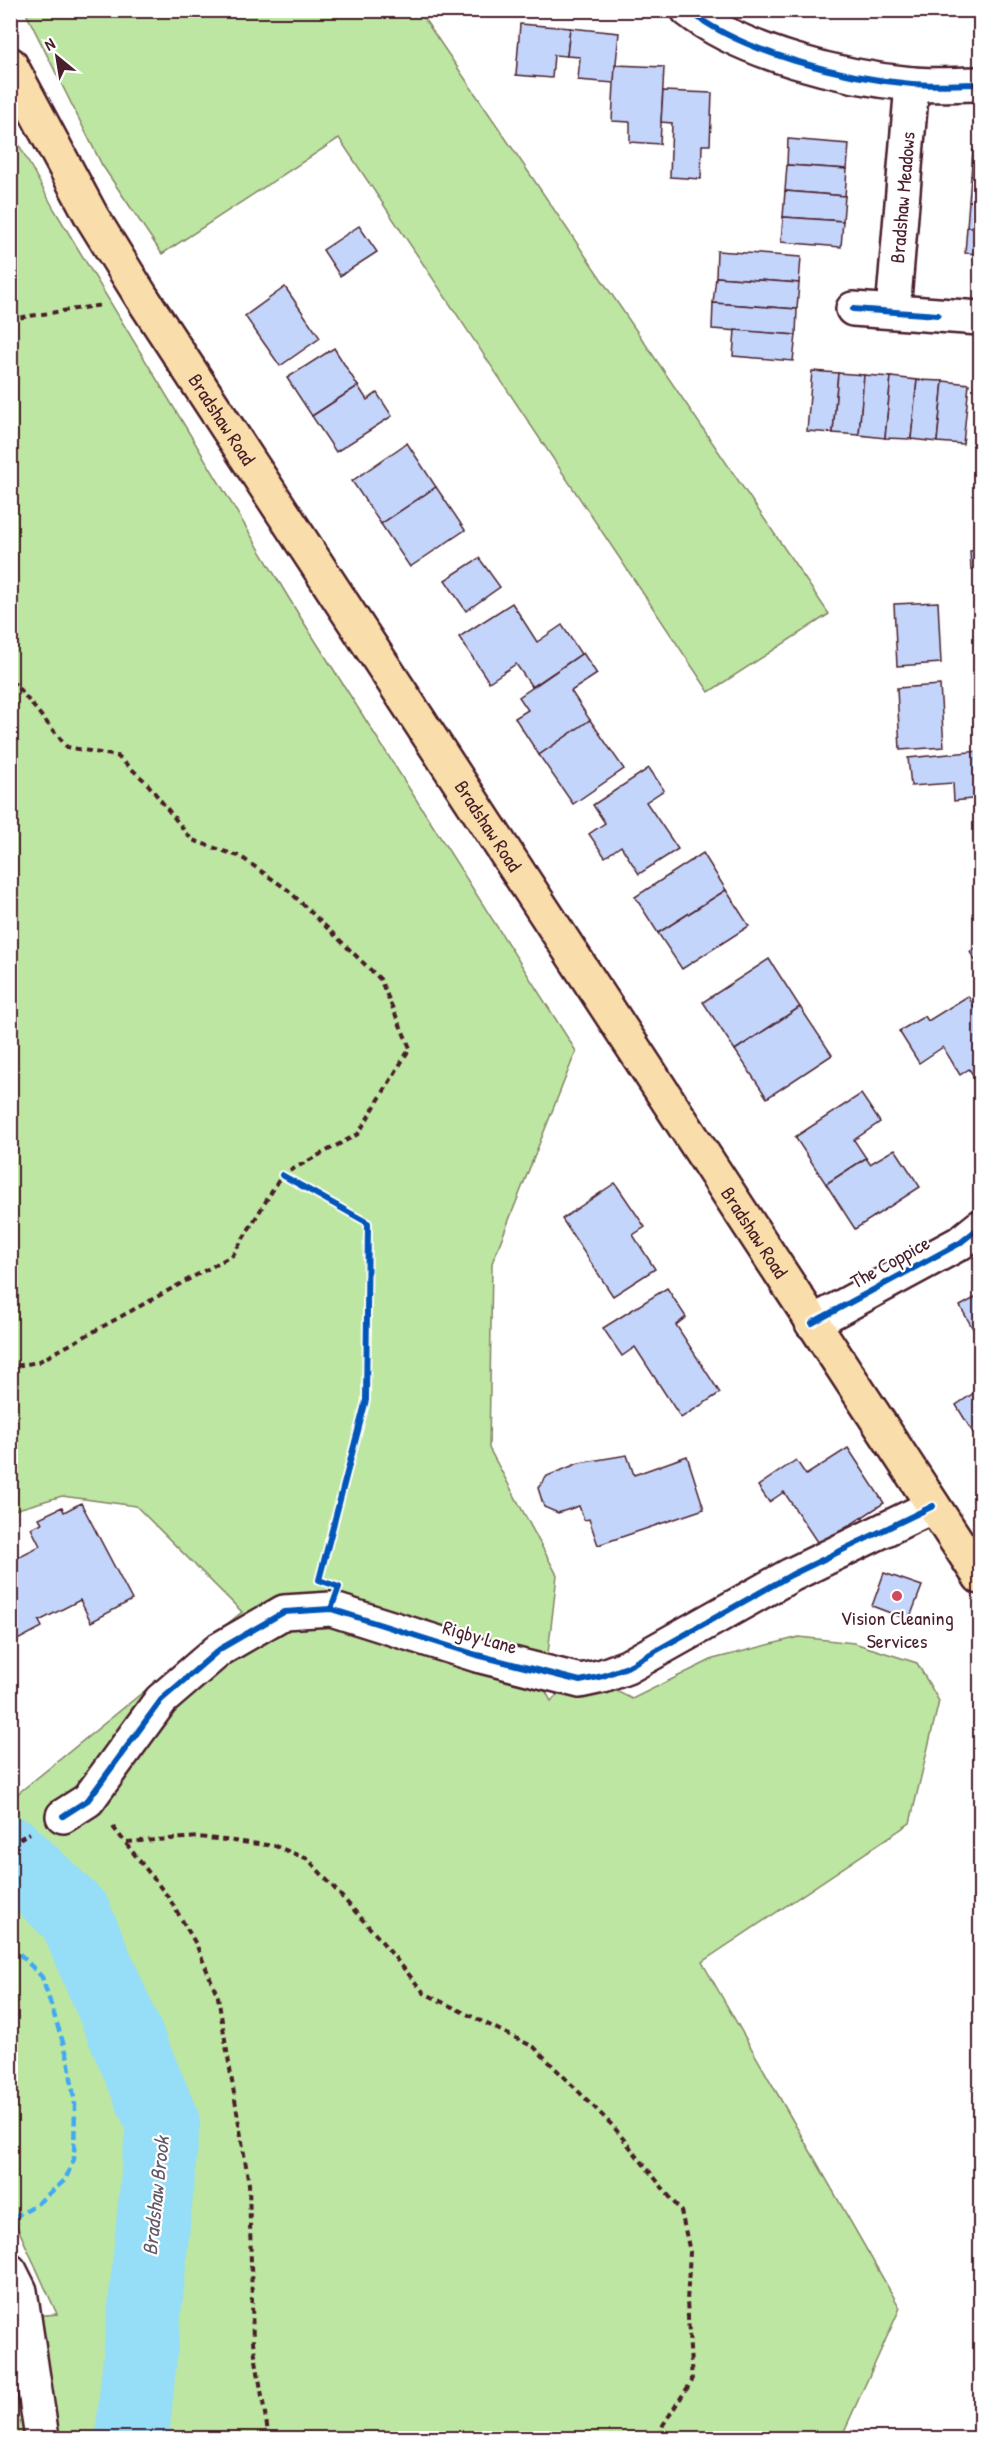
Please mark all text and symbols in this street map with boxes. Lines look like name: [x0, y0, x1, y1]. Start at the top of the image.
north arrow: [27, 27, 87, 87]
text: N: [40, 32, 59, 56]
street label: Bradshaw Meadows: [883, 130, 921, 264]
street label: Bradshaw Road: [182, 368, 262, 470]
street label: Bradshaw Road: [449, 775, 528, 877]
street label: Bradshaw Road: [715, 1181, 795, 1283]
street label: The Coppice: [845, 1229, 934, 1294]
marker: Vision Cleaning Services: [890, 1589, 904, 1603]
place label: Vision Cleaning Services: [840, 1604, 954, 1654]
street label: Rigby Lane: [440, 1613, 520, 1660]
water label: Bradshaw Brook: [135, 2133, 176, 2257]

